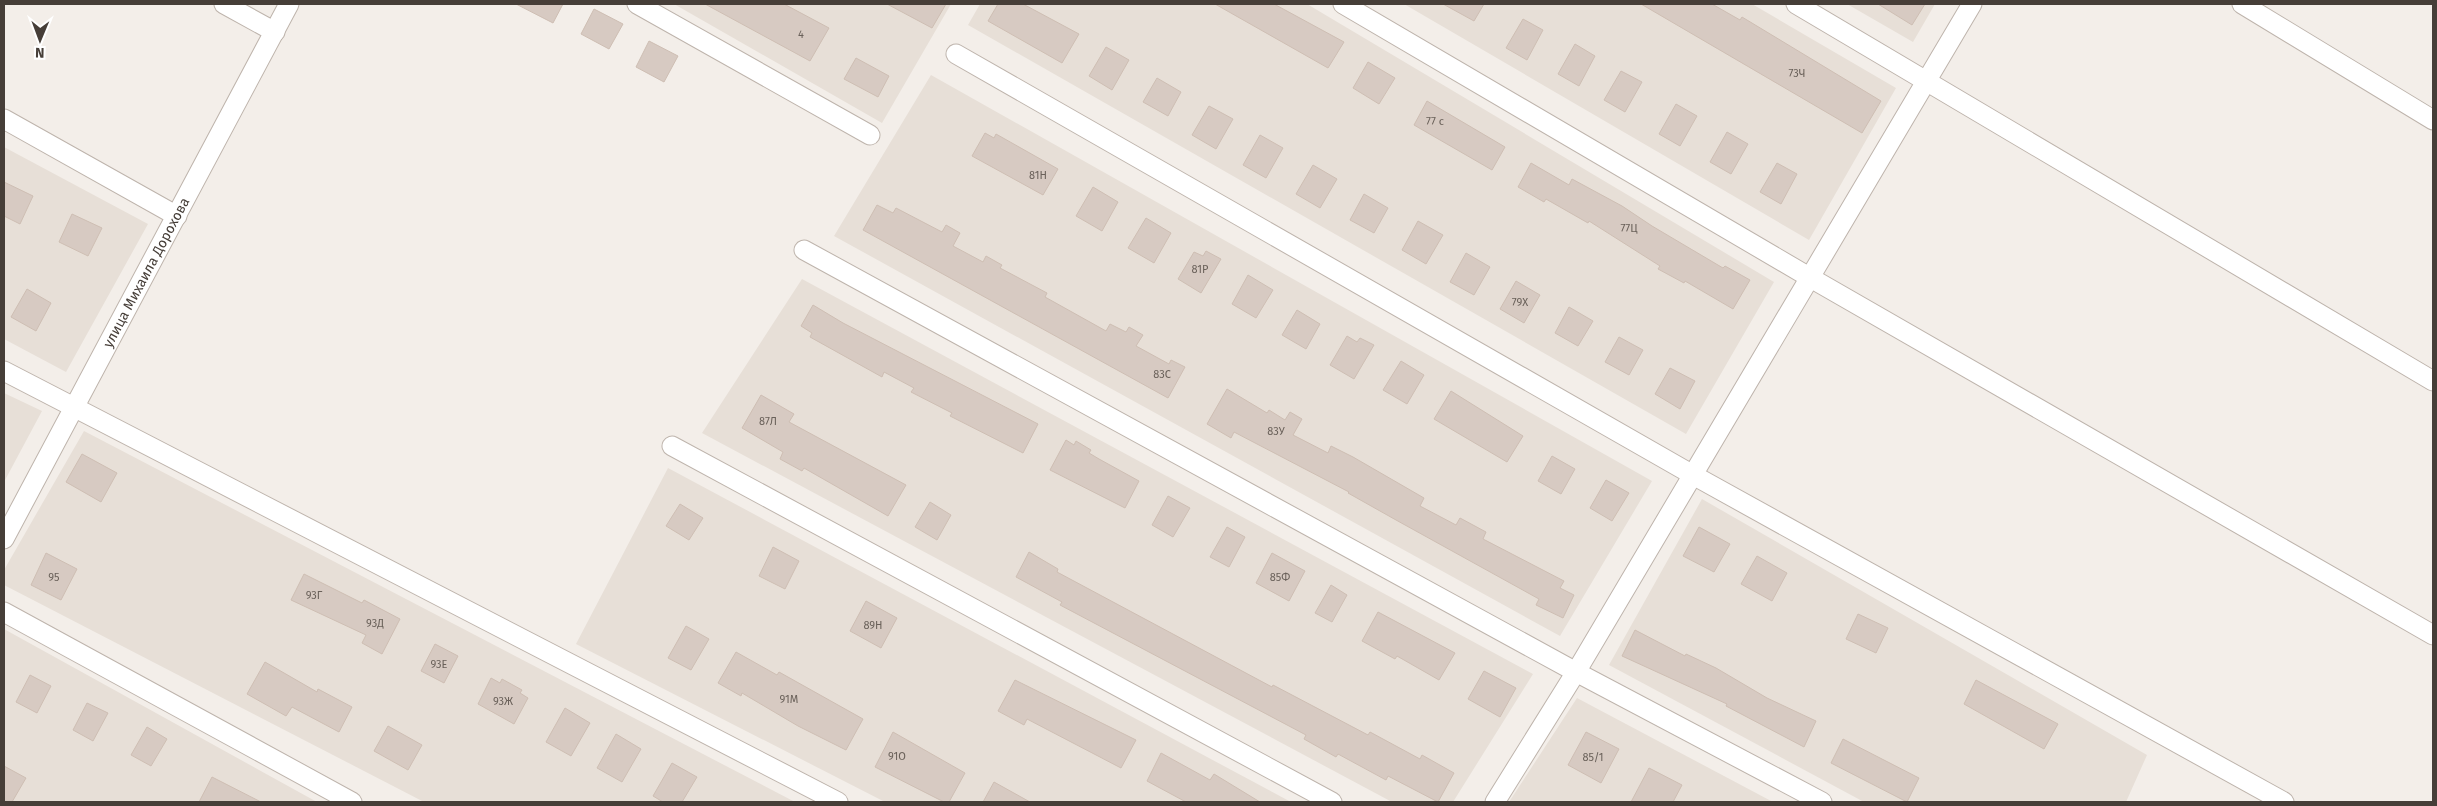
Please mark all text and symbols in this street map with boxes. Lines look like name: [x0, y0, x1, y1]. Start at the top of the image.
north arrow: [15, 15, 65, 65]
house number: 4: [798, 28, 804, 41]
text: N: [35, 44, 45, 61]
house number: 73Ч: [1789, 67, 1806, 80]
house number: 77 с: [1426, 115, 1444, 128]
house number: 81Н: [1029, 169, 1047, 182]
street label: улица Михаила Дорохова: [99, 195, 193, 350]
house number: 77Ц: [1620, 222, 1638, 235]
house number: 81Р: [1192, 263, 1209, 276]
house number: 79Х: [1512, 296, 1528, 309]
house number: 83С: [1153, 368, 1171, 381]
house number: 87Л: [759, 415, 777, 428]
house number: 83У: [1267, 425, 1285, 438]
house number: 95: [48, 571, 60, 584]
house number: 85Ф: [1270, 571, 1290, 584]
house number: 93Г: [306, 589, 323, 602]
house number: 93Д: [366, 617, 384, 630]
house number: 89Н: [863, 619, 883, 632]
house number: 93Е: [431, 658, 448, 671]
house number: 91М: [780, 693, 798, 706]
house number: 93Ж: [493, 695, 513, 708]
house number: 91О: [888, 750, 906, 763]
house number: 85/1: [1582, 751, 1604, 764]

